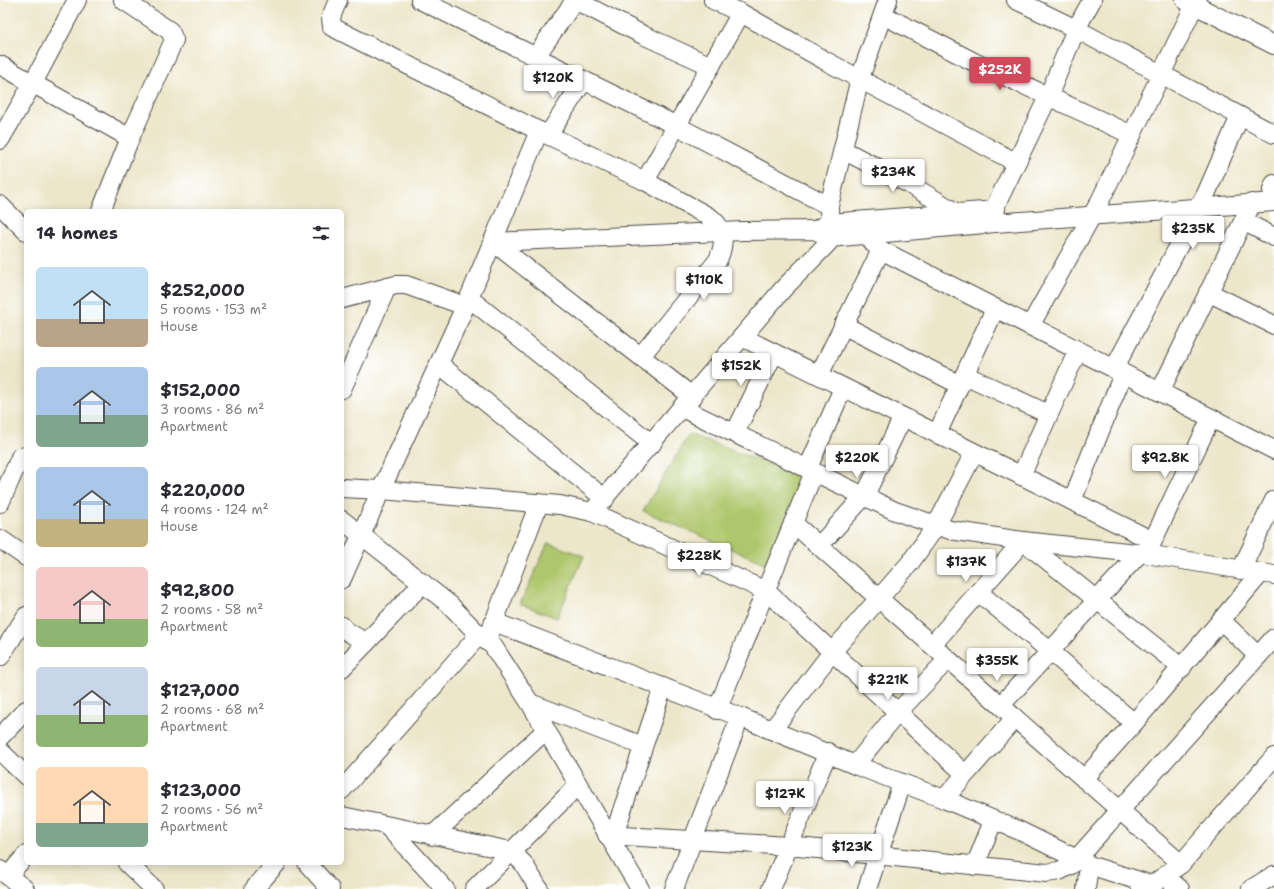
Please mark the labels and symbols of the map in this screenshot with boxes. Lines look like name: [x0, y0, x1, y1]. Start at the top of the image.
pin: $252K: [972, 57, 1028, 91]
pin: $120K: [525, 65, 581, 99]
pin: $234K: [865, 159, 921, 193]
pin: $235K: [1165, 216, 1221, 250]
pin: $110K: [676, 267, 732, 301]
pin: $152K: [713, 353, 769, 387]
pin: $220K: [829, 445, 885, 479]
pin: $92.8K: [1132, 445, 1198, 479]
pin: $228K: [671, 543, 727, 577]
pin: $137K: [938, 549, 994, 583]
pin: $355K: [969, 648, 1025, 682]
pin: $221K: [860, 667, 916, 701]
pin: $127K: [757, 781, 813, 815]
pin: $123K: [824, 834, 880, 868]

